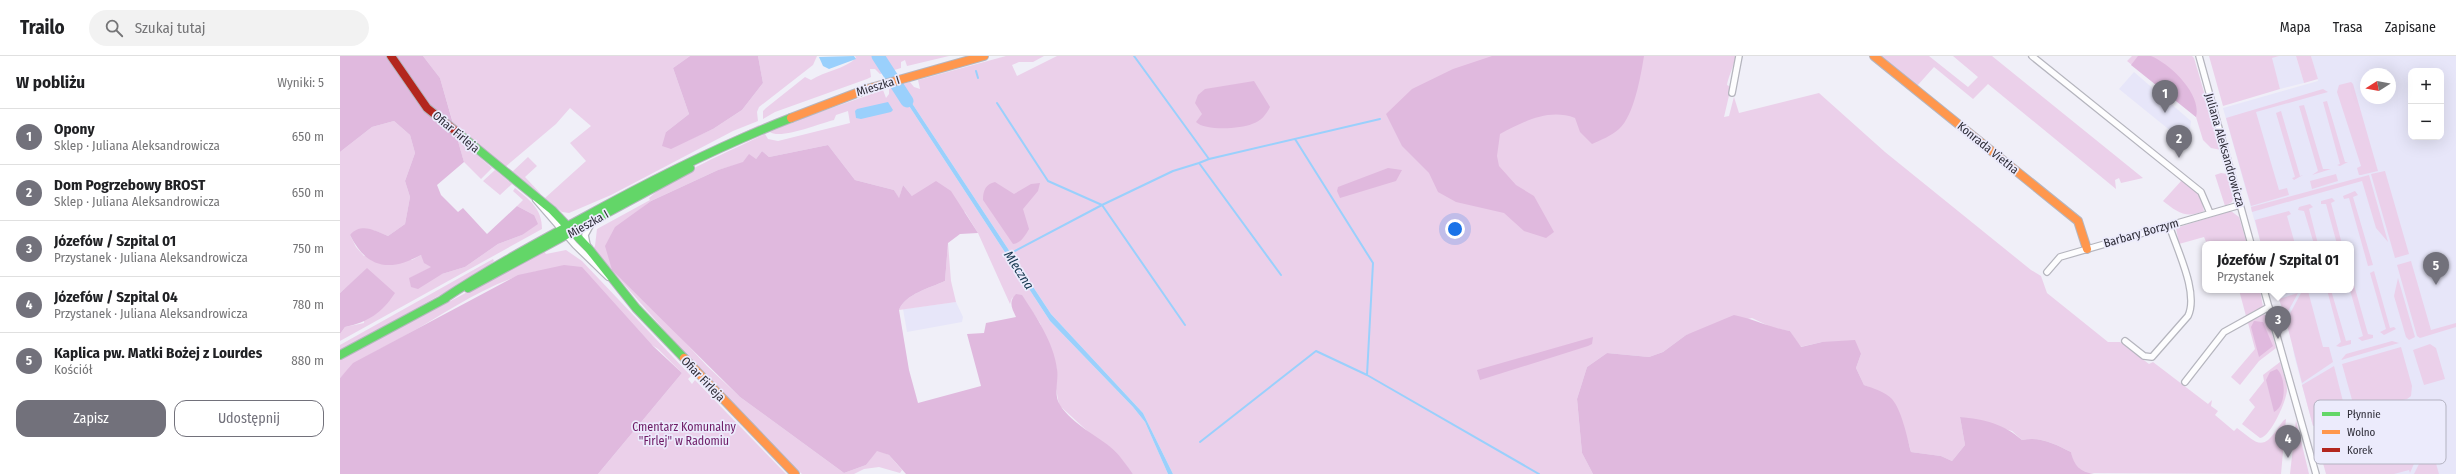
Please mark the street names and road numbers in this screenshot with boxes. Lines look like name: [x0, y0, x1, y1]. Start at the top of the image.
street label: Mieszka I: [855, 73, 901, 99]
street label: Juliana Aleksandrowicza: [2202, 91, 2248, 209]
street label: Ofiar Firleja: [430, 108, 482, 156]
street label: Konrada Vietha: [1955, 119, 2022, 177]
street label: Mieszka I: [565, 207, 611, 241]
street label: Barbary Borzym: [2102, 216, 2180, 250]
street label: Ofiar Firleja: [678, 354, 728, 404]

